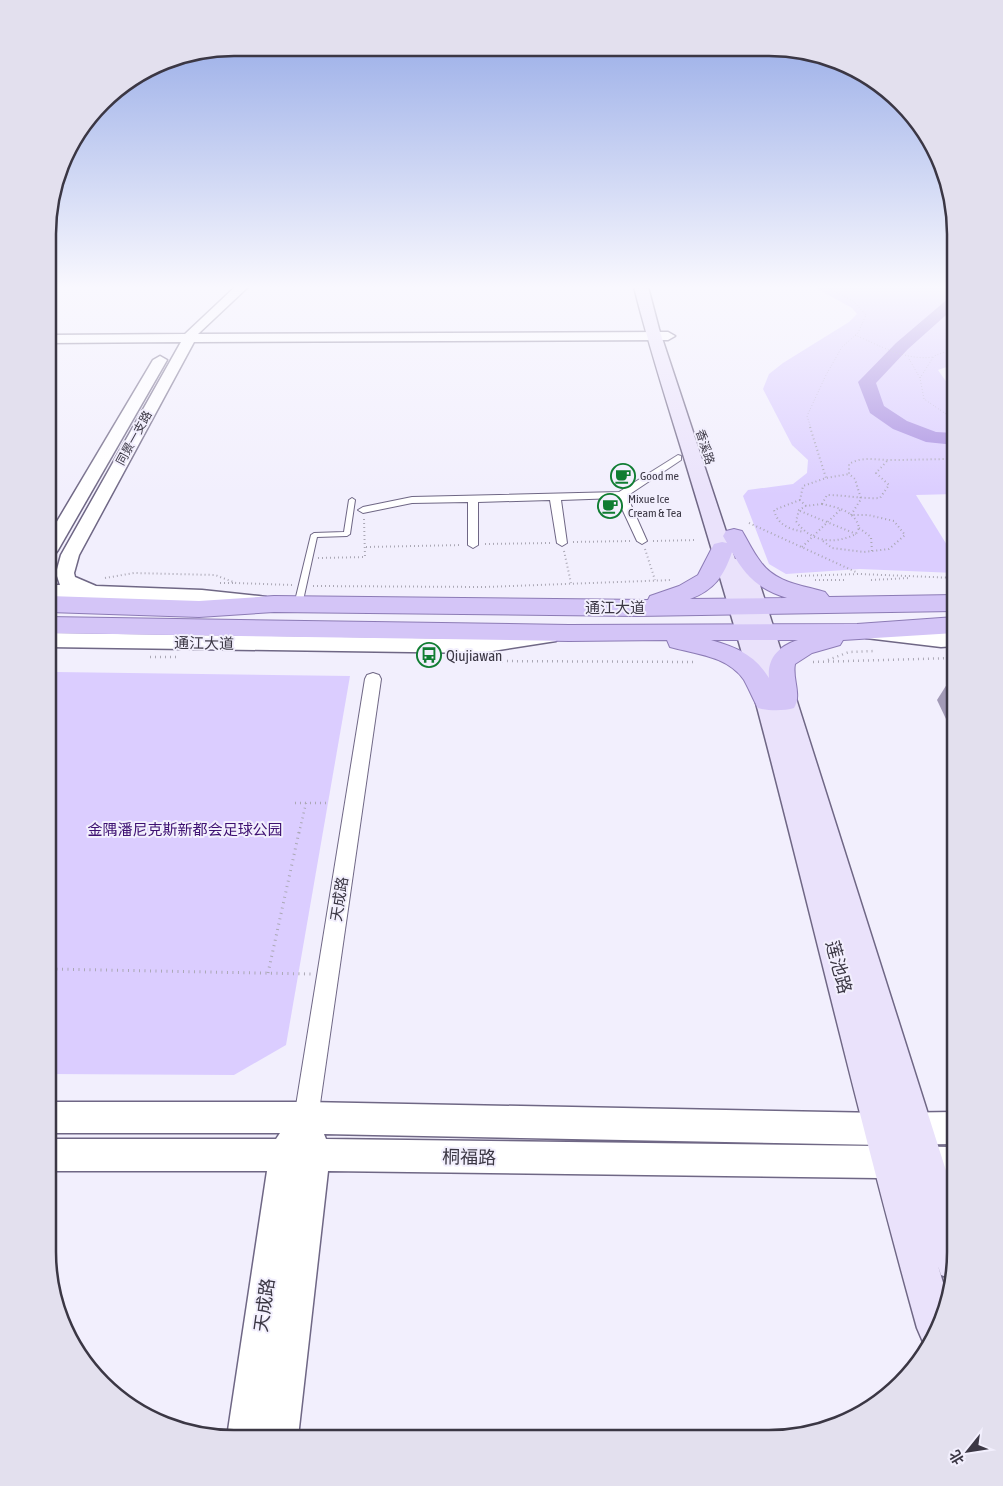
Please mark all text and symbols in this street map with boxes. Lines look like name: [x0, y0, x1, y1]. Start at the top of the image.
street label: 同景一支路: [113, 408, 155, 468]
street label: 香溪路: [693, 428, 717, 466]
cafe icon: Good me: [610, 463, 636, 489]
place label: Good me: [640, 469, 679, 483]
place label: Mixue Ice Cream & Tea: [628, 492, 682, 520]
cafe icon: Mixue Ice Cream & Tea: [597, 493, 623, 519]
street label: 通江大道: [585, 599, 645, 616]
street label: 通江大道: [174, 634, 234, 652]
bus stop icon: Qiujiawan: [416, 642, 442, 668]
place label: Qiujiawan: [446, 647, 502, 664]
park label: 金隅潘尼克斯新都会足球公园: [87, 821, 283, 838]
street label: 天成路: [327, 875, 351, 923]
street label: 莲池路: [822, 938, 856, 996]
street label: 桐福路: [442, 1146, 496, 1168]
street label: 天成路: [250, 1277, 278, 1333]
north arrow: [943, 1426, 993, 1476]
text: 北: [946, 1447, 967, 1468]

